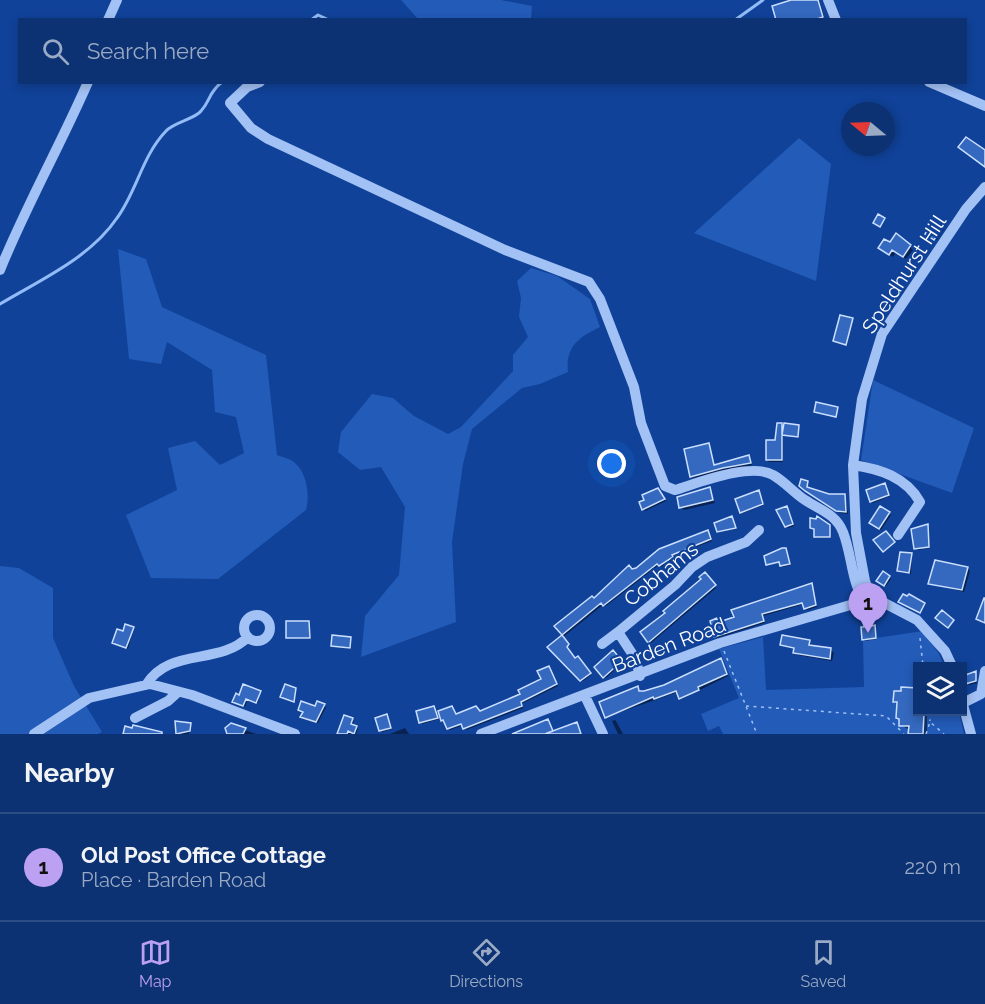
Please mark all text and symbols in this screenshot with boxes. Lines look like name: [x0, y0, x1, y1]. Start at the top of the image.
search box: [18, 18, 967, 84]
icon: search: [39, 35, 72, 68]
text: Search here: [87, 38, 209, 64]
north arrow: [841, 102, 895, 156]
street label: Speldhurst Hill: [857, 210, 951, 338]
your location: [597, 449, 626, 478]
street label: Cobhams: [619, 537, 703, 611]
pin: 1: [848, 584, 888, 633]
street label: Barden Road: [609, 612, 729, 678]
map controls: [913, 662, 967, 716]
button: layers: [913, 662, 967, 716]
text: Nearby: [24, 758, 114, 788]
text: Old Post Office Cottage: [81, 842, 326, 868]
text: 1: [39, 855, 48, 879]
text: 220 m: [904, 855, 961, 879]
text: Place · Barden Road: [81, 868, 266, 892]
tab: Map: [139, 936, 172, 991]
tab: Directions: [449, 936, 523, 991]
tab: Saved: [800, 936, 846, 991]

